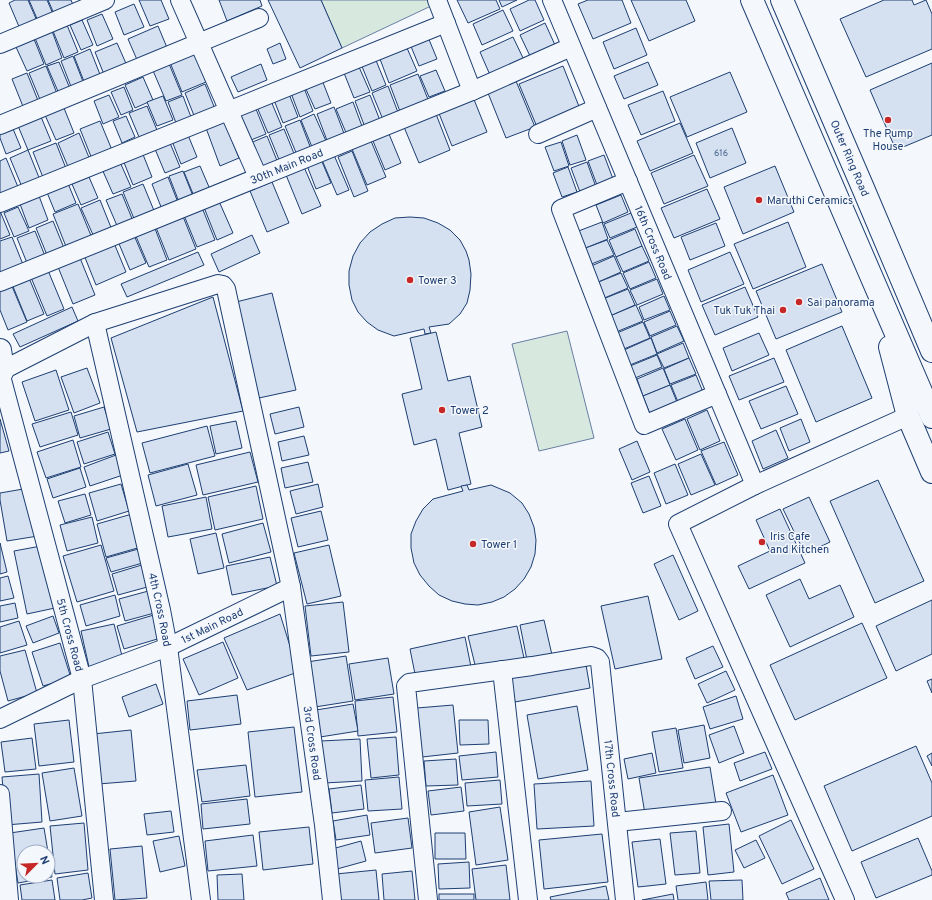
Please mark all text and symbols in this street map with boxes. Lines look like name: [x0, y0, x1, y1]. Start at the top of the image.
marker: The Pump House: [883, 115, 893, 125]
street label: Outer Ring Road: [826, 118, 872, 199]
place label: The Pump House: [863, 127, 913, 154]
street label: 30th Main Road: [248, 146, 325, 188]
house number: 616: [714, 148, 728, 159]
place label: Maruthi Ceramics: [767, 194, 853, 208]
marker: Maruthi Ceramics: [754, 195, 764, 205]
street label: 16th Cross Road: [631, 204, 674, 282]
place label: Tower 3: [418, 274, 457, 288]
marker: Tower 3: [405, 275, 415, 285]
place label: Sai panorama: [807, 296, 875, 310]
marker: Sai panorama: [794, 297, 804, 307]
place label: Tuk Tuk Thai: [713, 304, 775, 318]
marker: Tuk Tuk Thai: [778, 305, 788, 315]
place label: Tower 2: [450, 404, 489, 418]
marker: Tower 2: [437, 405, 447, 415]
place label: Iris Cafe and Kitchen: [770, 530, 829, 557]
marker: Iris Cafe and Kitchen: [757, 537, 767, 547]
place label: Tower 1: [481, 538, 517, 552]
marker: Tower 1: [468, 539, 478, 549]
street label: 4th Cross Road: [145, 572, 174, 648]
street label: 5th Cross Road: [53, 597, 86, 673]
street label: 1st Main Road: [179, 605, 246, 647]
street label: 3rd Cross Road: [300, 705, 324, 781]
street label: 17th Cross Road: [600, 739, 622, 818]
north arrow: [16, 844, 56, 884]
text: N: [36, 854, 52, 867]

